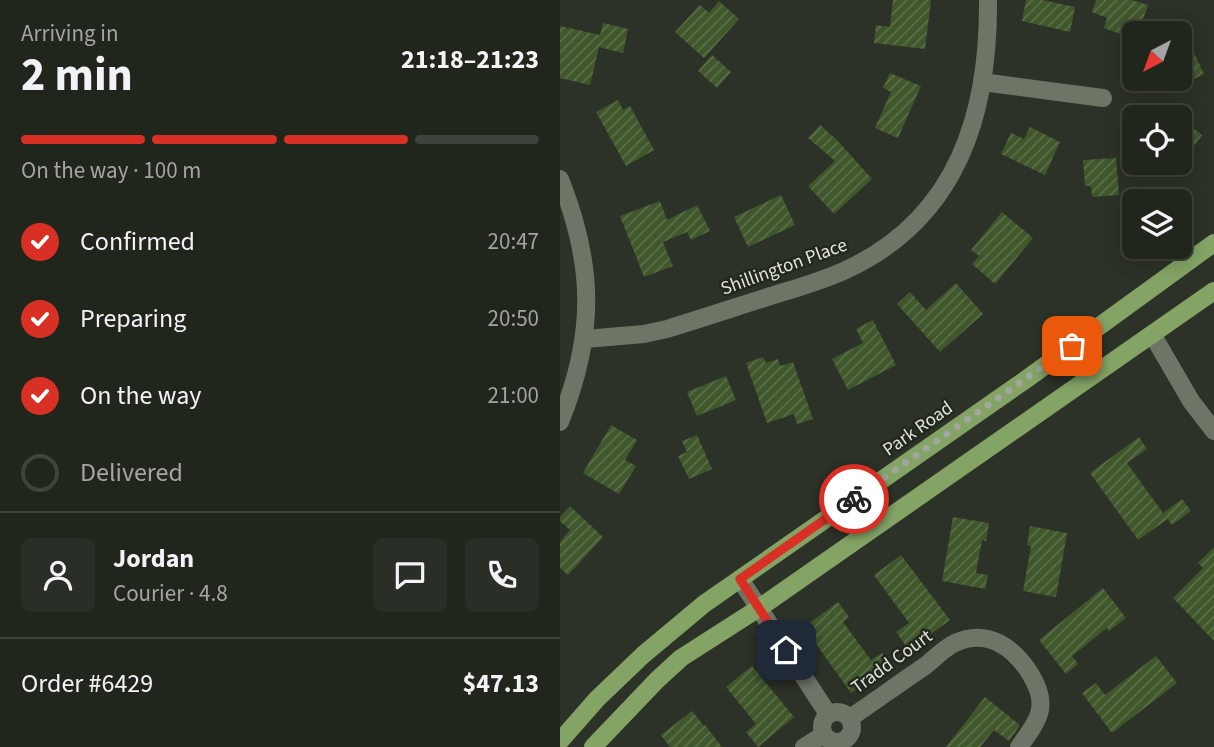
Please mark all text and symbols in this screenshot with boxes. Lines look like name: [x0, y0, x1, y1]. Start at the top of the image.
text: Arriving in: [21, 17, 119, 50]
north arrow: [1122, 21, 1192, 91]
map controls: [1122, 21, 1192, 259]
text: 21:18–21:23: [401, 41, 539, 78]
text: 2 min: [21, 43, 133, 108]
button: locate: [1122, 105, 1192, 175]
text: On the way · 100 m: [21, 154, 201, 187]
button: layers: [1122, 189, 1192, 259]
icon: check: [21, 223, 59, 261]
text: Confirmed: [80, 223, 195, 260]
text: 20:47: [488, 225, 539, 258]
street label: Shillington Place: [717, 232, 851, 302]
icon: check: [21, 300, 59, 338]
text: Preparing: [80, 300, 186, 337]
text: 20:50: [488, 302, 539, 335]
pin: [1042, 316, 1102, 376]
icon: bag: [1053, 327, 1091, 365]
icon: check: [21, 377, 59, 415]
text: On the way: [80, 377, 201, 414]
text: 21:00: [488, 379, 539, 412]
street label: Park Road: [877, 395, 959, 463]
text: Delivered: [80, 454, 183, 491]
courier: [819, 464, 889, 534]
icon: bike: [835, 480, 873, 518]
button: person: [21, 538, 95, 612]
button: chat: [373, 538, 447, 612]
button: phone: [465, 538, 539, 612]
text: Jordan: [113, 540, 194, 577]
text: Courier · 4.8: [113, 577, 228, 610]
pin: [756, 620, 816, 680]
street label: Tradd Court: [846, 623, 939, 701]
icon: home: [767, 631, 805, 669]
text: Order #6429: [21, 665, 153, 702]
text: $47.13: [463, 665, 539, 702]

